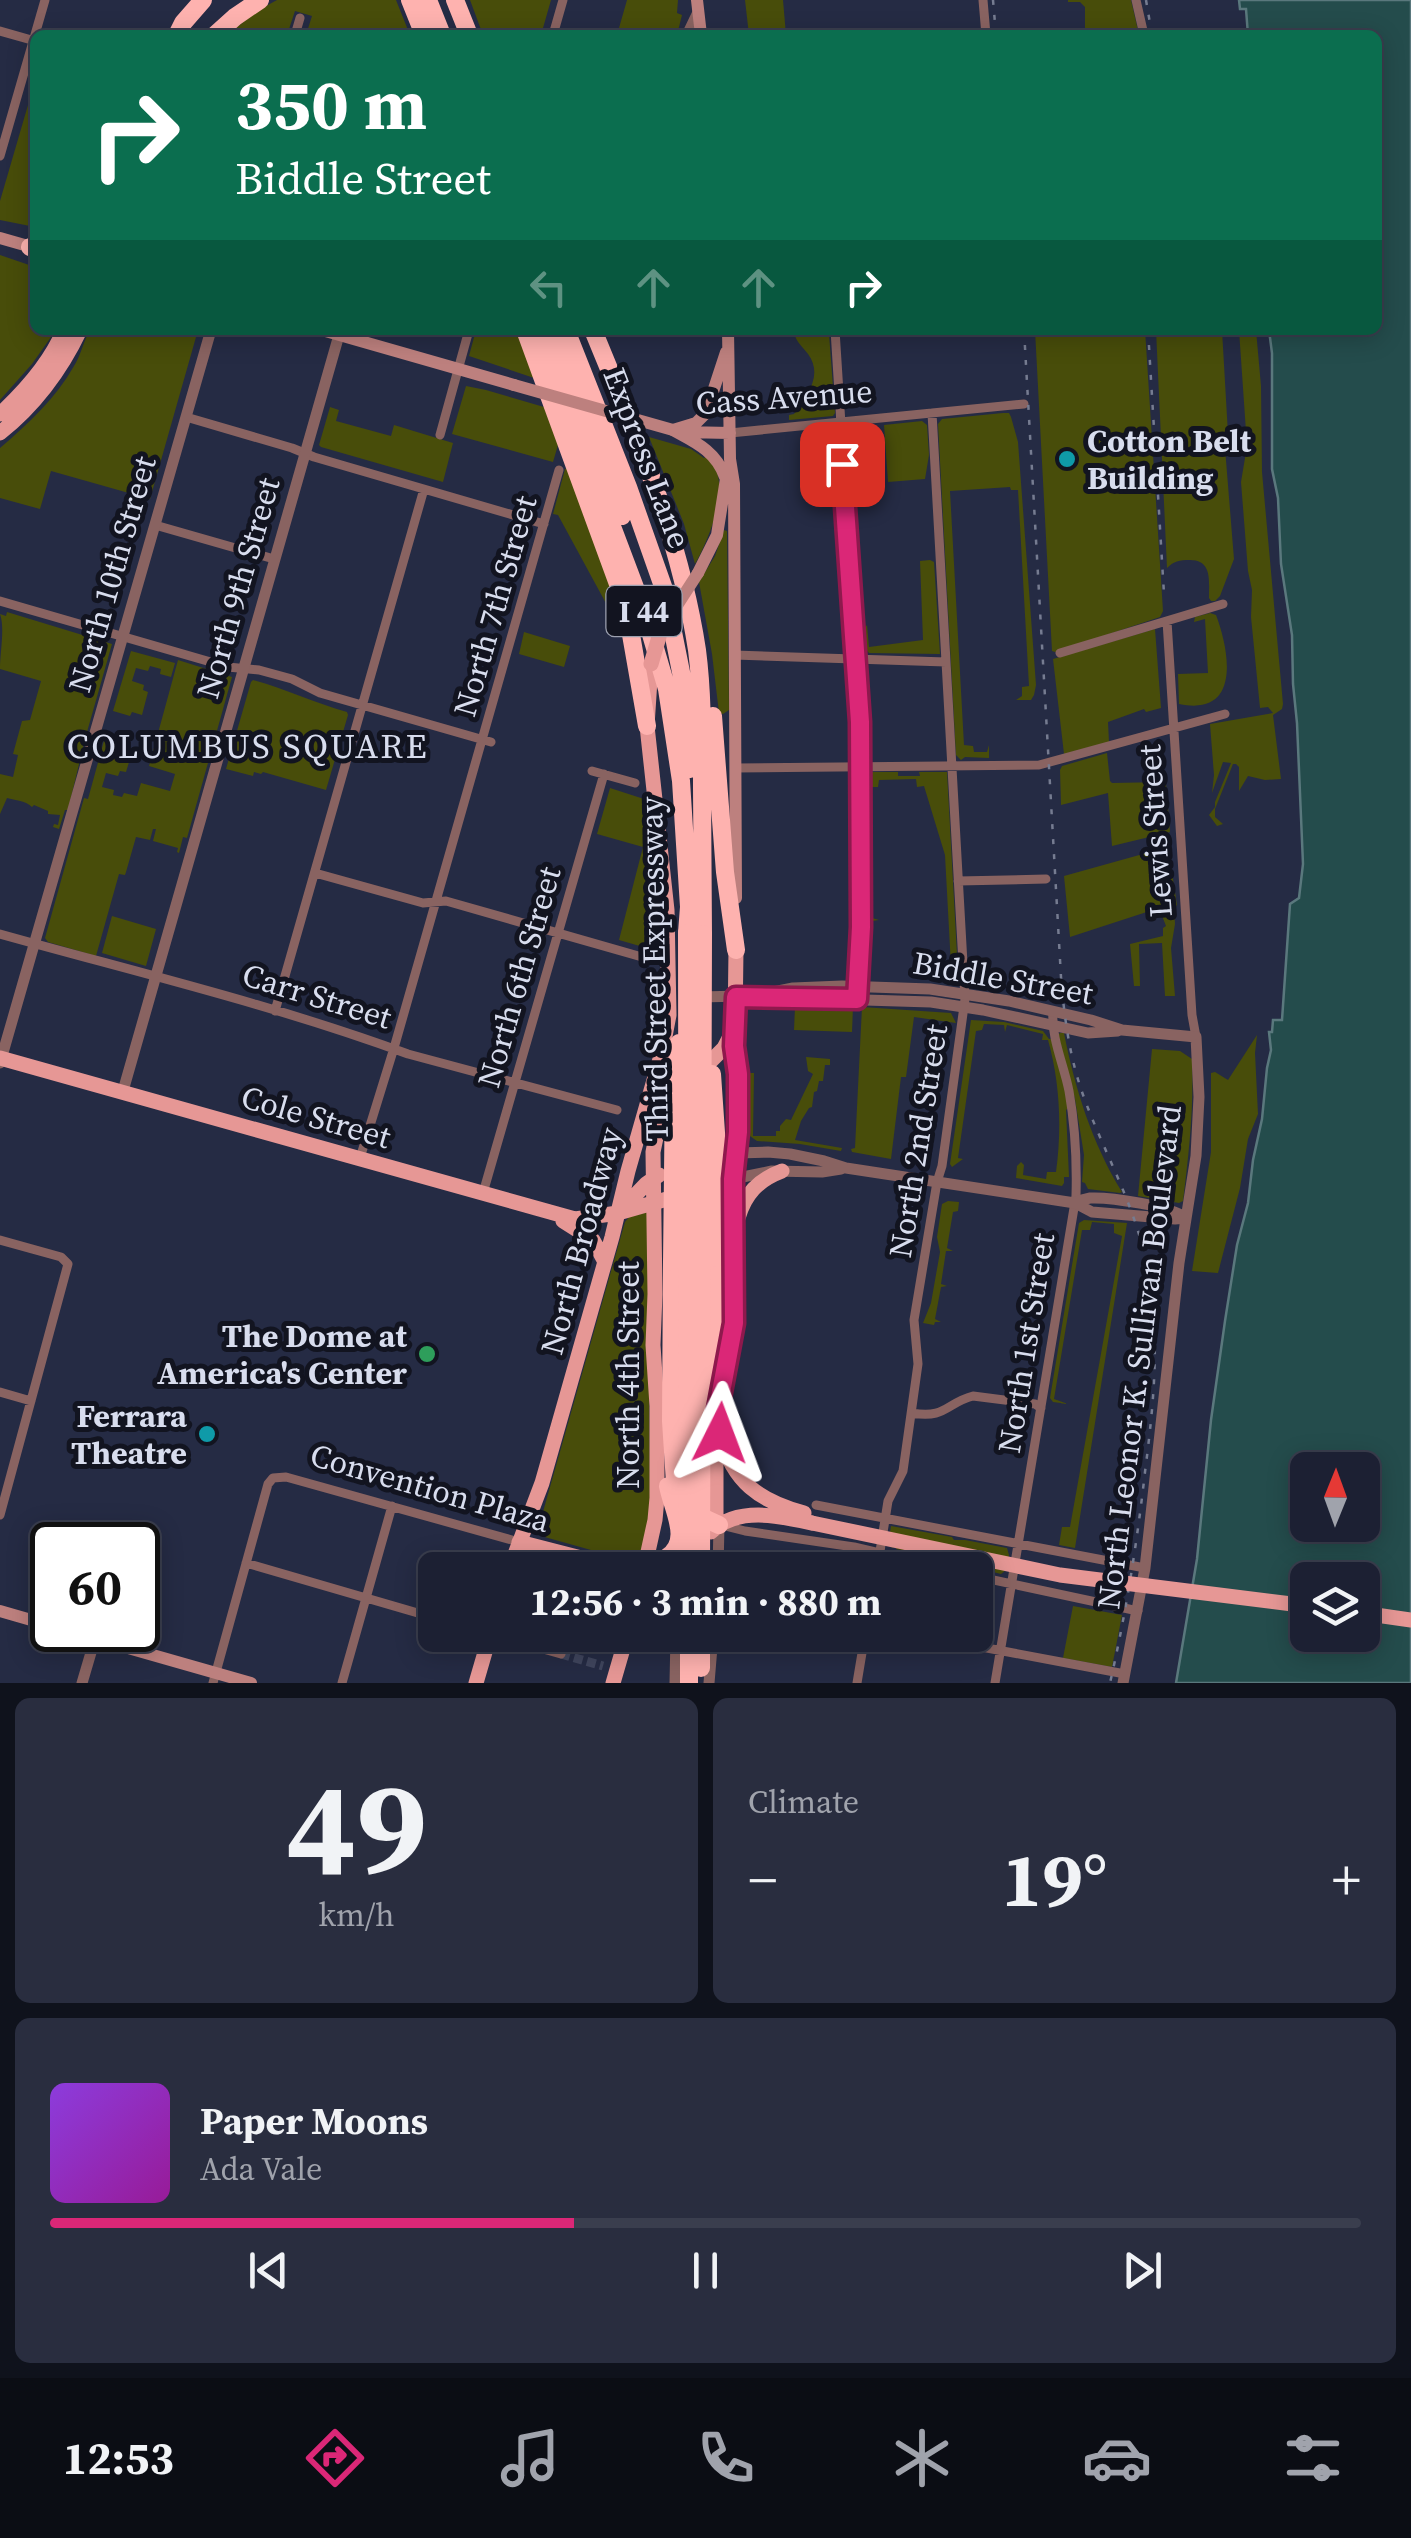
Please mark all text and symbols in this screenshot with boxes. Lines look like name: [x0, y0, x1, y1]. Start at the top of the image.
text: 350 m: [235, 56, 427, 152]
icon: right: [70, 70, 200, 200]
text: Biddle Street: [235, 147, 491, 209]
icon: left: [521, 260, 576, 315]
icon: ahead: [626, 260, 681, 315]
icon: ahead: [731, 260, 786, 315]
icon: right: [836, 260, 891, 315]
street label: Express Lane: [592, 362, 702, 554]
street label: Cass Avenue: [694, 369, 874, 425]
place label: Cotton Belt Building: [1087, 419, 1252, 500]
pin: [800, 422, 885, 507]
icon: arrive: [815, 437, 870, 492]
marker: Cotton Belt Building: [1056, 448, 1078, 470]
street label: North 10th Street: [57, 450, 167, 697]
street label: North 9th Street: [185, 472, 291, 704]
street label: North 7th Street: [442, 490, 548, 722]
road number: I 44: [606, 586, 682, 636]
district label: COLUMBUS SQUARE: [67, 722, 429, 770]
street label: Lewis Street: [1127, 743, 1183, 919]
street label: Third Street Expressway: [629, 796, 679, 1142]
street label: North 6th Street: [466, 861, 572, 1093]
street label: Biddle Street: [910, 941, 1097, 1016]
street label: Carr Street: [237, 953, 397, 1040]
street label: North 2nd Street: [878, 1021, 958, 1261]
street label: Cole Street: [236, 1075, 396, 1159]
street label: North Leonor K. Sullivan Boulevard: [1086, 1102, 1192, 1612]
street label: North Broadway: [530, 1122, 633, 1359]
street label: North 1st Street: [987, 1229, 1065, 1456]
street label: North 4th Street: [606, 1261, 650, 1489]
place label: The Dome at America's Center: [157, 1314, 408, 1395]
marker: The Dome at America's Center: [416, 1343, 438, 1365]
position arrow: [668, 1381, 772, 1485]
place label: Ferrara Theatre: [71, 1394, 188, 1475]
marker: Ferrara Theatre: [196, 1423, 218, 1445]
street label: Convention Plaza: [305, 1433, 555, 1543]
north arrow: [1290, 1452, 1380, 1542]
map controls: [1290, 1452, 1380, 1652]
speed limit sign: 60: [30, 1522, 160, 1652]
button: layers: [1290, 1562, 1380, 1652]
text: 12:56 · 3 min · 880 m: [529, 1576, 882, 1628]
text: 49: [286, 1738, 427, 1917]
text: Climate: [748, 1780, 859, 1824]
text: 19°: [1002, 1828, 1107, 1931]
text: −: [748, 1842, 777, 1917]
text: +: [1332, 1842, 1361, 1917]
text: km/h: [318, 1893, 395, 1937]
text: Paper Moons: [200, 2095, 428, 2147]
text: Ada Vale: [200, 2147, 322, 2191]
icon: previous: [241, 2243, 296, 2298]
icon: pause: [678, 2243, 733, 2298]
icon: next: [1115, 2243, 1170, 2298]
icon: directions: [300, 2423, 370, 2493]
icon: music: [495, 2423, 565, 2493]
icon: phone: [691, 2423, 761, 2493]
icon: climate: [887, 2423, 957, 2493]
icon: car: [1082, 2423, 1152, 2493]
icon: filters: [1278, 2423, 1348, 2493]
text: 12:53: [63, 2427, 174, 2489]

